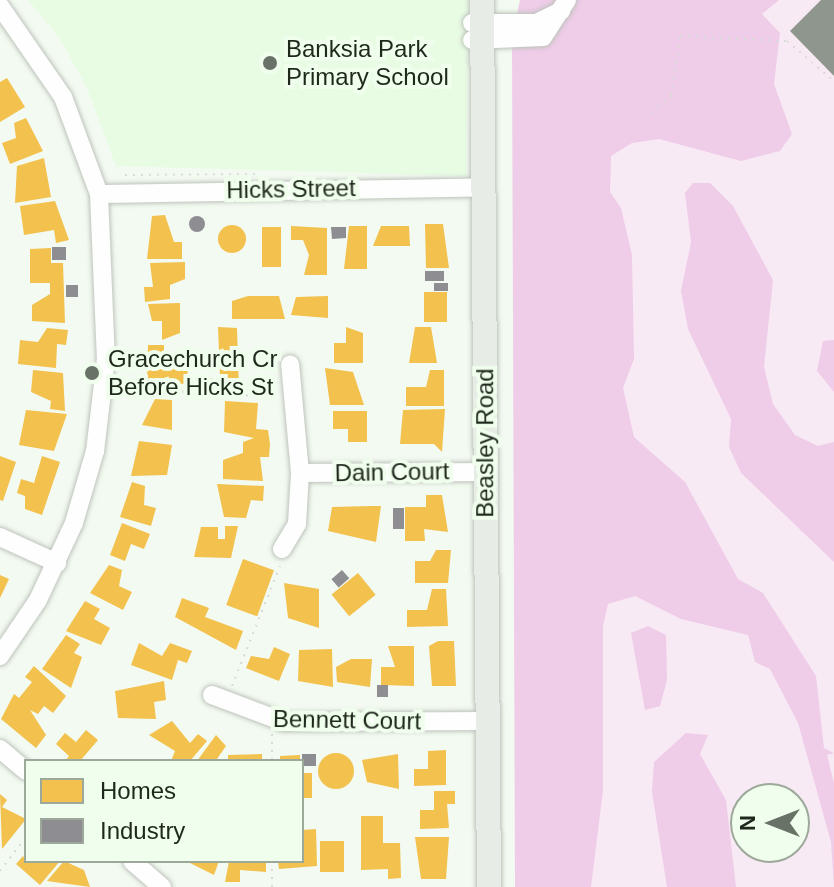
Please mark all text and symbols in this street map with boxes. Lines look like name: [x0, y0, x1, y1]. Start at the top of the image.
place label: Banksia Park Primary School: [286, 35, 449, 91]
marker: Banksia Park Primary School: [261, 54, 279, 72]
street label: Hicks Street: [226, 173, 356, 205]
place label: Gracechurch Cr Before Hicks St: [108, 345, 277, 401]
marker: Gracechurch Cr Before Hicks St: [83, 364, 101, 382]
street label: Beasley Road: [471, 368, 499, 518]
street label: Dain Court: [334, 457, 450, 487]
street label: Bennett Court: [273, 704, 421, 736]
legend: [24, 759, 304, 863]
text: Homes: [100, 777, 176, 804]
north arrow: [730, 783, 810, 863]
text: N: [735, 815, 760, 831]
text: Industry: [100, 817, 185, 844]

